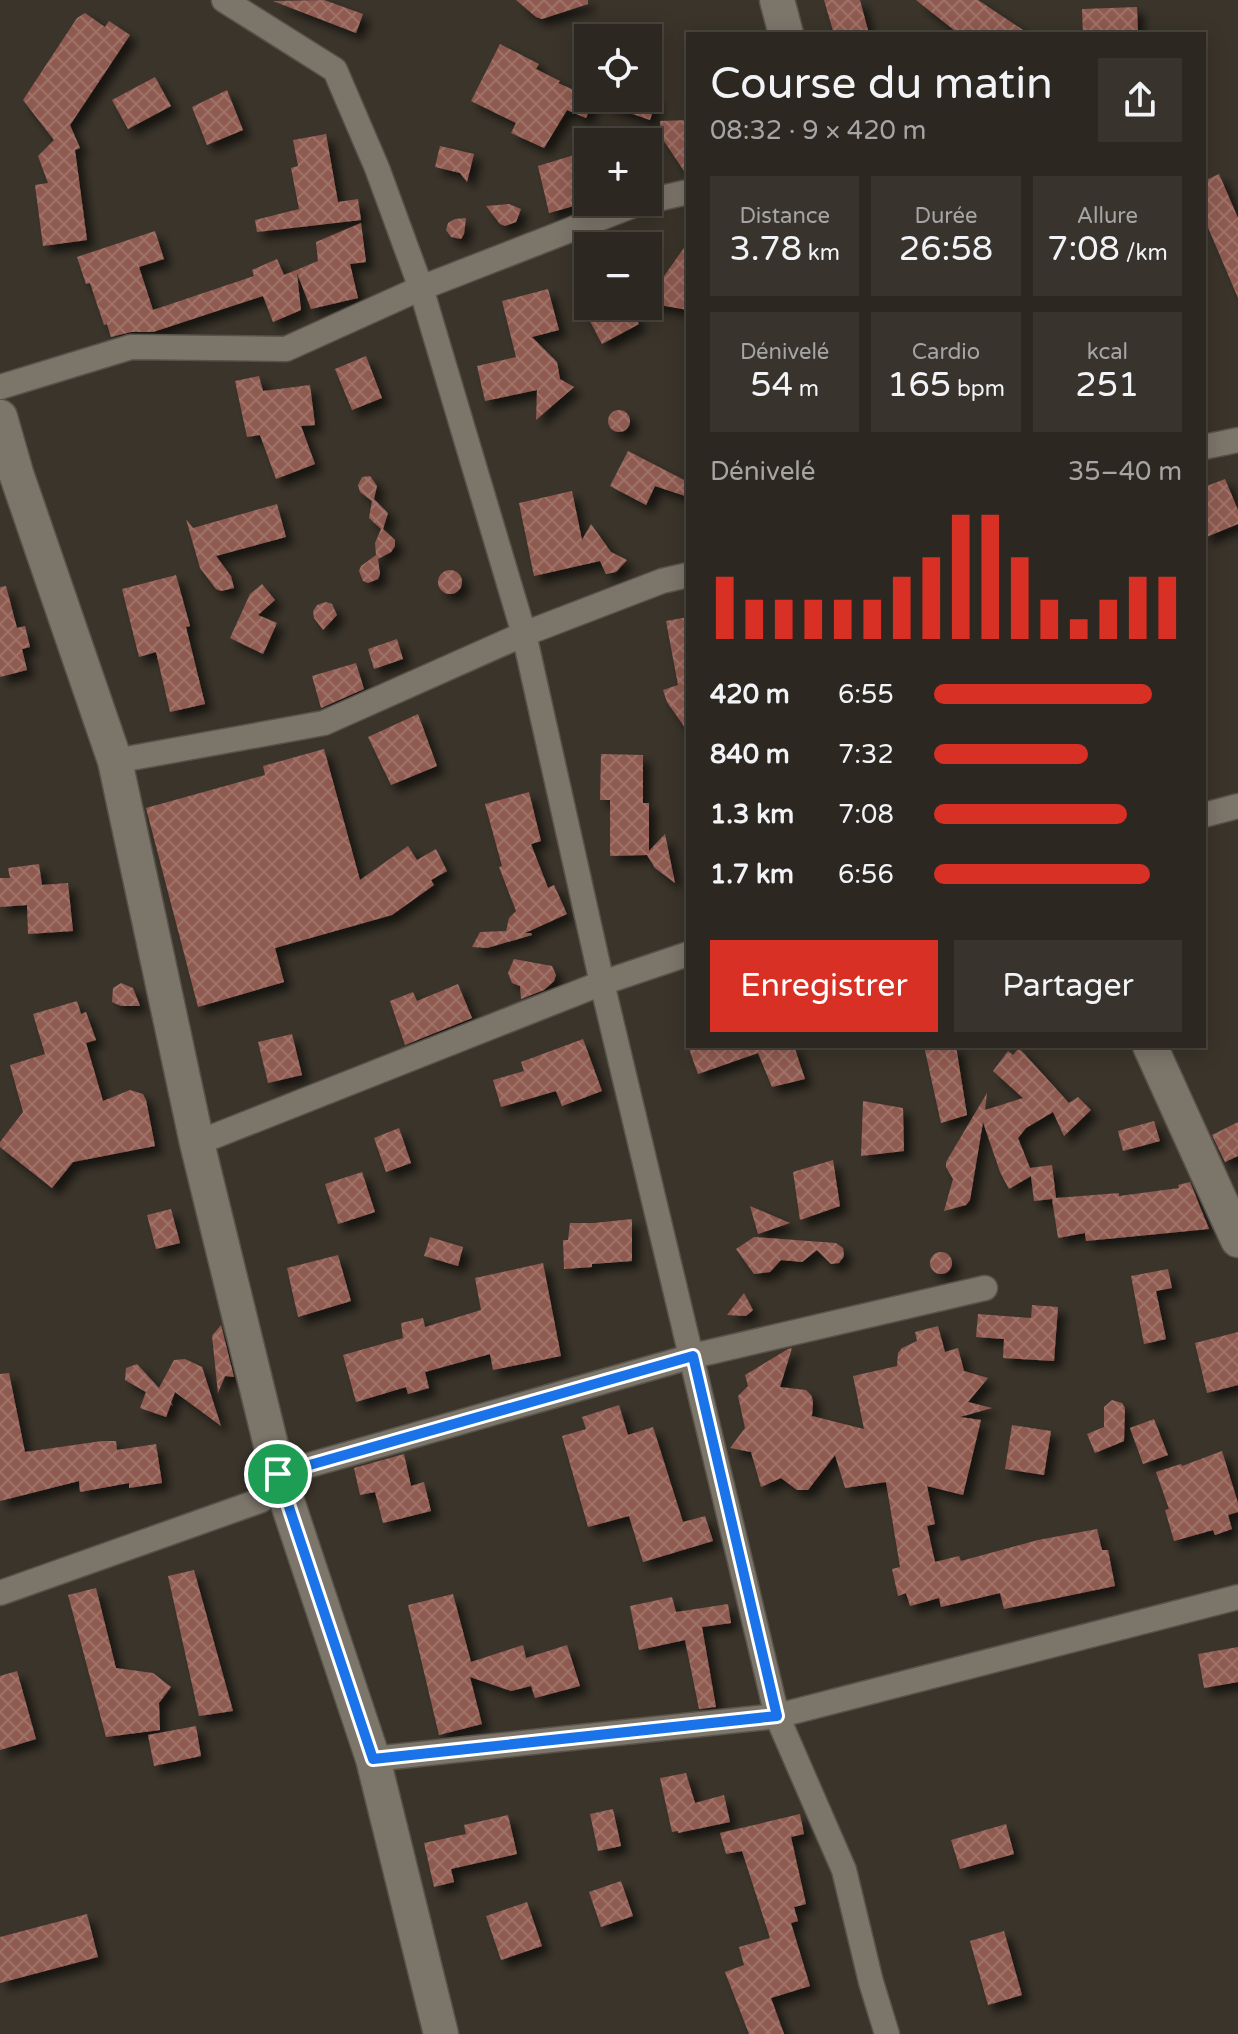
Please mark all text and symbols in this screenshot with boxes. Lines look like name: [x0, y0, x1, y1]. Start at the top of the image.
map controls: [574, 24, 662, 320]
button: locate: [574, 24, 662, 112]
text: Course du matin: [710, 58, 1053, 111]
button: share: [1098, 58, 1182, 142]
text: 08:32 · 9 × 420 m: [710, 115, 926, 146]
button: +: [574, 128, 662, 216]
text: Distance: [739, 203, 830, 229]
text: Durée: [915, 203, 977, 229]
text: Allure: [1077, 203, 1138, 229]
text: 3.78: [729, 229, 802, 270]
text: 26:58: [899, 229, 993, 270]
text: 7:08: [1047, 229, 1120, 270]
button: −: [574, 232, 662, 320]
text: km: [802, 240, 840, 266]
text: /km: [1120, 240, 1168, 266]
text: Dénivelé: [740, 339, 829, 365]
text: Cardio: [912, 339, 980, 365]
text: kcal: [1087, 339, 1128, 365]
text: 54: [750, 365, 793, 406]
text: 165: [887, 365, 951, 406]
text: 251: [1075, 365, 1139, 406]
text: m: [793, 376, 819, 402]
text: bpm: [951, 376, 1005, 402]
text: Dénivelé: [710, 456, 816, 487]
text: 35–40 m: [1068, 456, 1182, 487]
text: 420 m: [710, 679, 790, 710]
text: 6:55: [838, 679, 894, 710]
text: 840 m: [710, 739, 790, 770]
text: 7:32: [838, 739, 894, 770]
text: 1.3 km: [710, 799, 794, 830]
text: 7:08: [838, 799, 894, 830]
text: 1.7 km: [710, 859, 794, 890]
text: 6:56: [838, 859, 894, 890]
button: Enregistrer: [710, 940, 938, 1032]
button: Partager: [954, 940, 1182, 1032]
pin: [244, 1440, 312, 1508]
icon: arrive: [256, 1452, 300, 1496]

